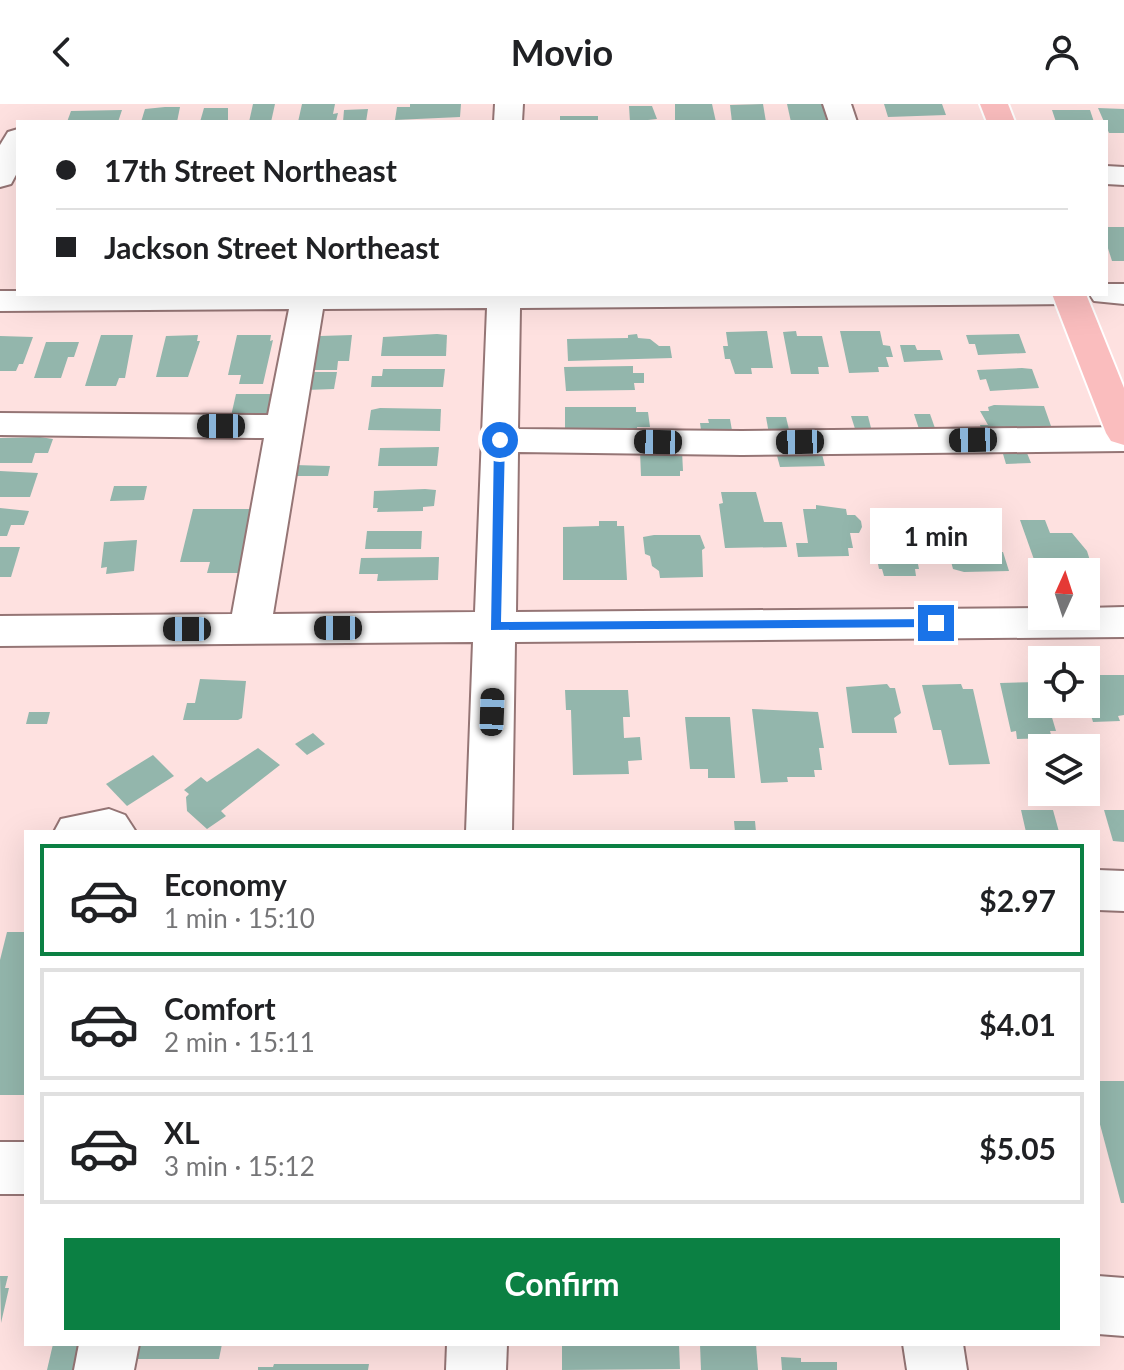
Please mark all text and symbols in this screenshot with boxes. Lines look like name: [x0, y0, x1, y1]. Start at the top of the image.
icon: back: [40, 30, 84, 74]
text: Movio: [511, 30, 613, 74]
icon: person: [1040, 30, 1084, 74]
text: 17th Street Northeast: [104, 152, 397, 188]
text: Jackson Street Northeast: [104, 229, 440, 265]
car: [197, 414, 245, 438]
route start: [482, 422, 518, 458]
car: [949, 428, 997, 452]
car: [634, 430, 682, 454]
car: [776, 430, 824, 454]
callout: 1 min: [870, 507, 1002, 563]
text: 1 min: [904, 520, 968, 552]
north arrow: [1028, 558, 1100, 630]
map controls: [1028, 558, 1100, 806]
route end: [918, 605, 954, 641]
car: [314, 616, 362, 640]
car: [163, 617, 211, 641]
button: locate: [1028, 646, 1100, 718]
car: [479, 688, 505, 736]
button: layers: [1028, 734, 1100, 806]
icon: car: [68, 864, 140, 936]
text: Economy: [164, 866, 287, 902]
text: $2.97: [979, 882, 1056, 918]
text: 1 min · 15:10: [164, 902, 315, 934]
icon: car: [68, 988, 140, 1060]
text: Comfort: [164, 990, 276, 1026]
text: $4.01: [979, 1006, 1056, 1042]
text: 2 min · 15:11: [164, 1026, 315, 1058]
icon: car: [68, 1112, 140, 1184]
text: XL: [164, 1114, 200, 1150]
text: $5.05: [979, 1130, 1056, 1166]
text: 3 min · 15:12: [164, 1150, 315, 1182]
button: Confirm: [64, 1238, 1060, 1330]

